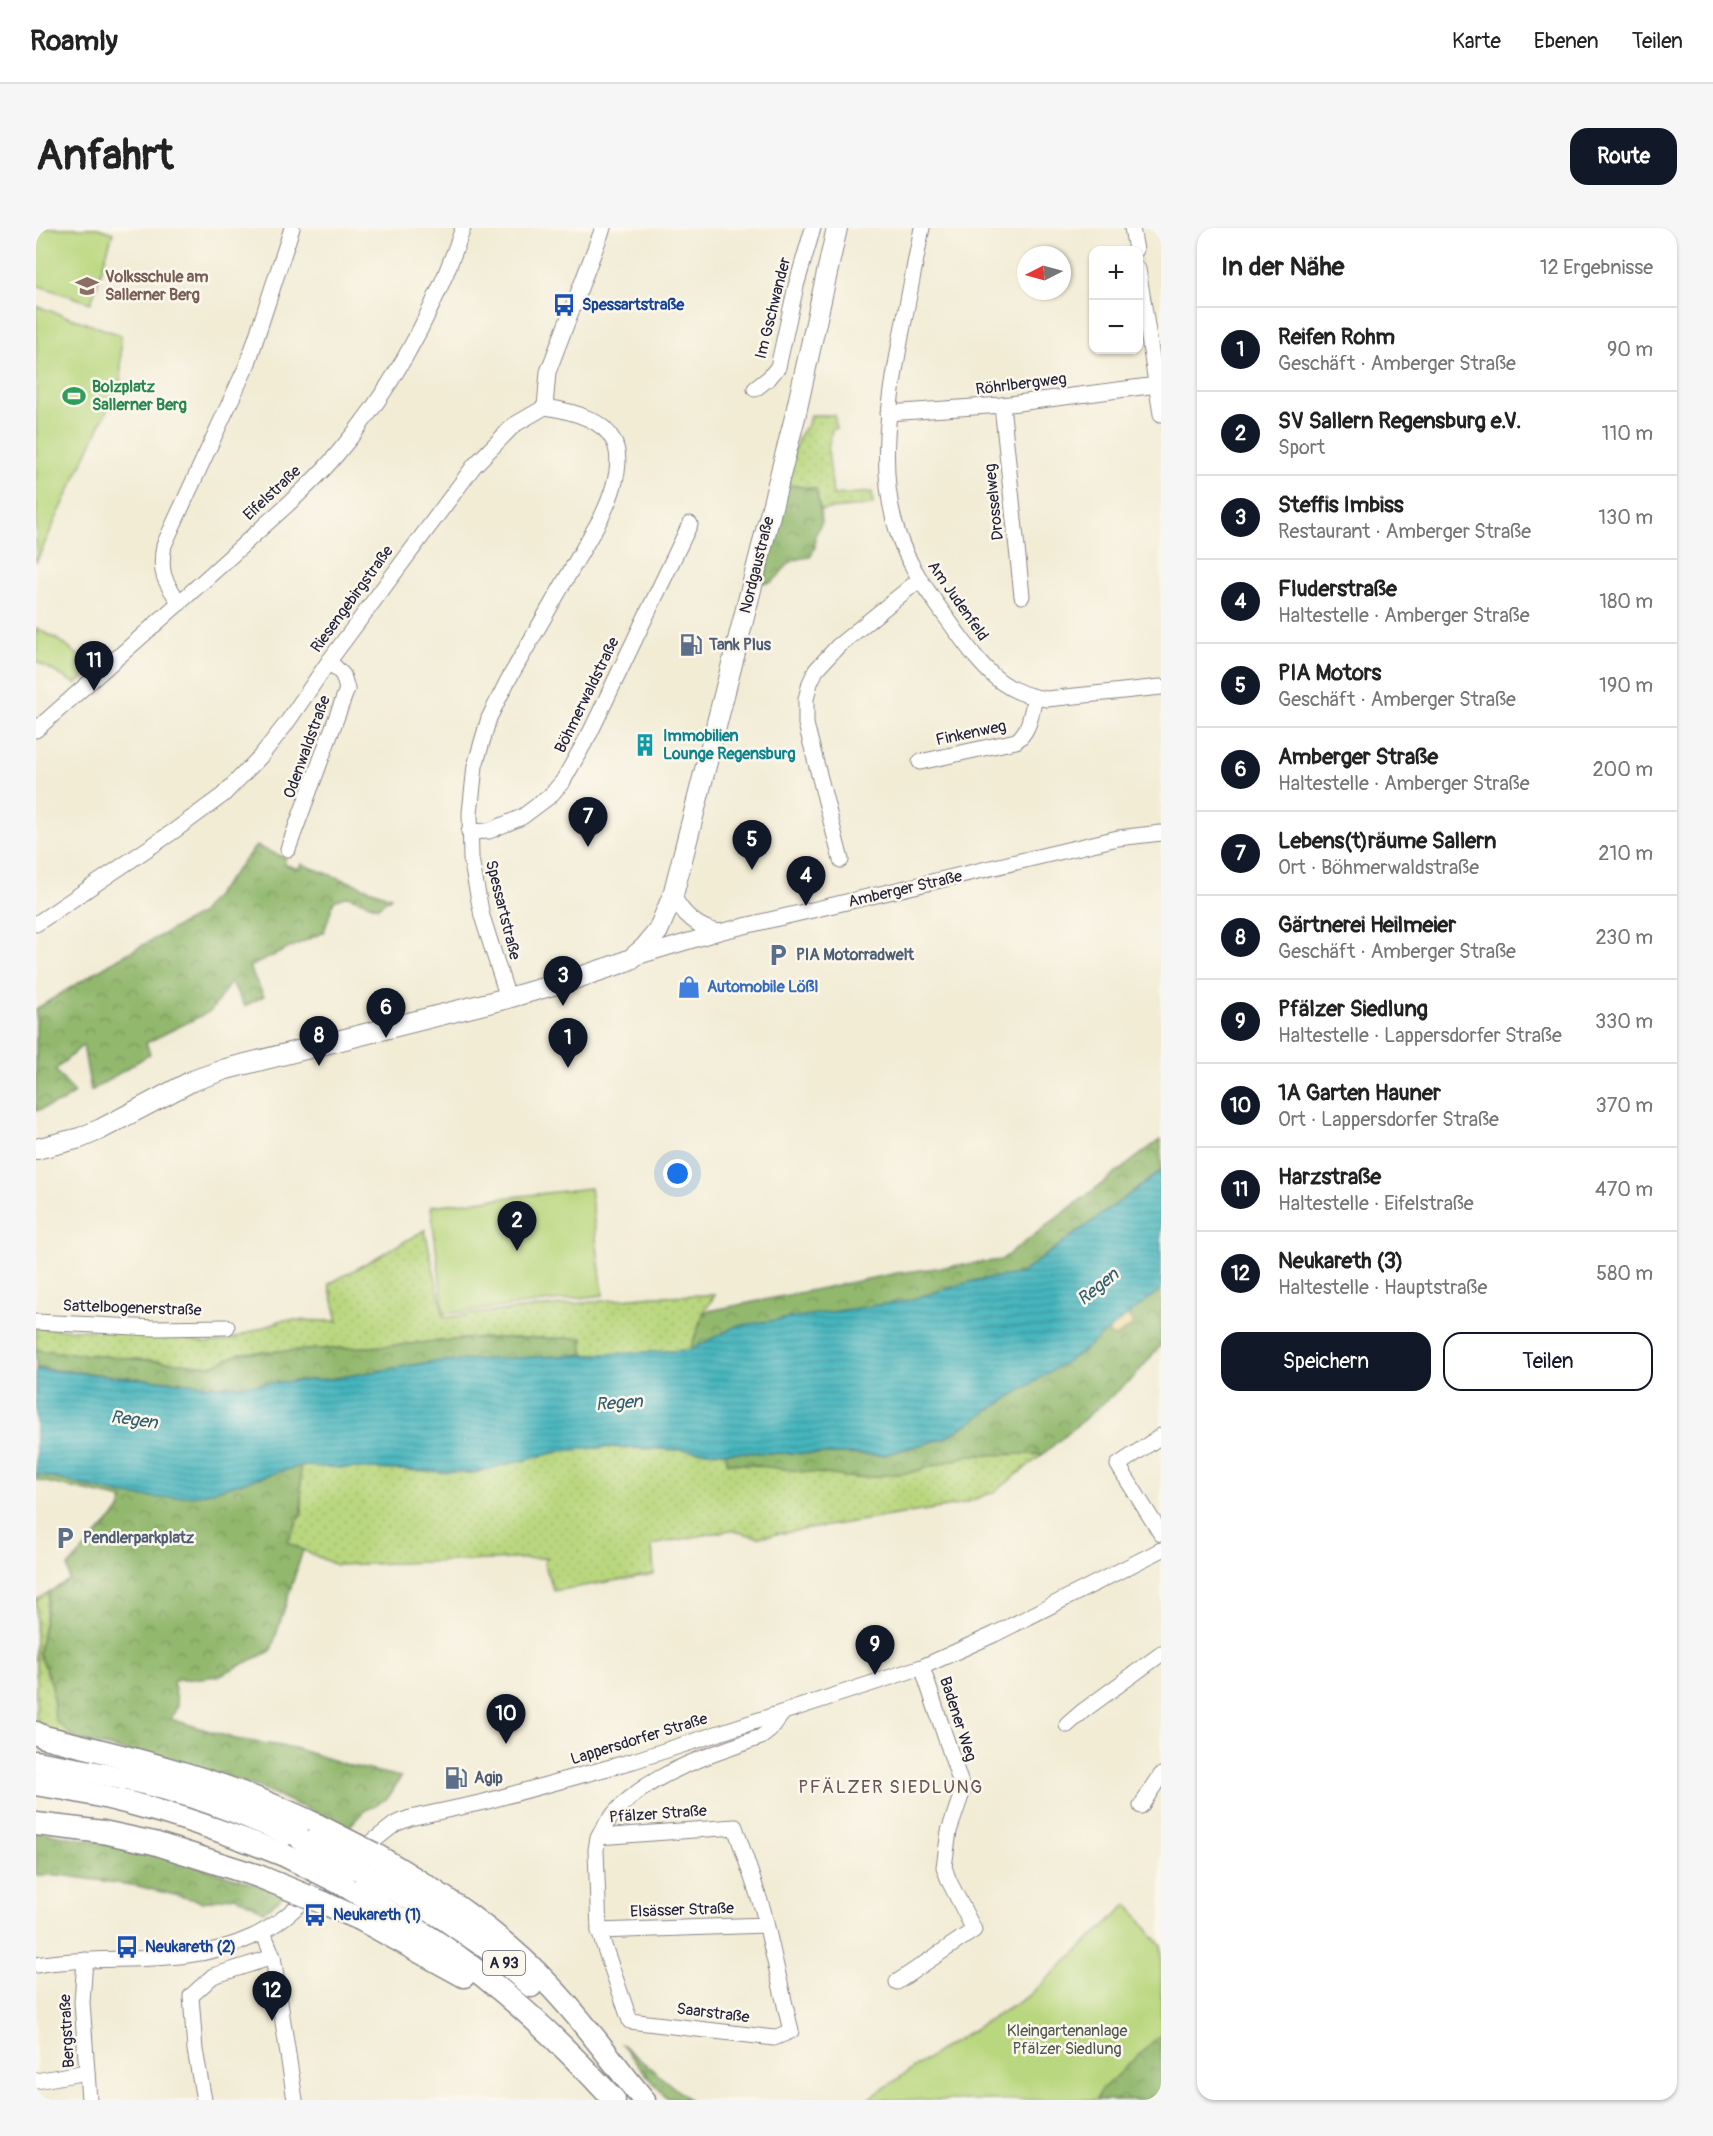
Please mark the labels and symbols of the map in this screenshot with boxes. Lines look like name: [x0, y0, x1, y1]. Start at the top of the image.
north arrow: [1017, 246, 1071, 300]
street label: Im Gschwander: [751, 255, 795, 361]
place label: Volksschule am Sallerner Berg: [105, 267, 208, 305]
school or university icon: Volksschule am Sallerner Berg: [74, 273, 100, 299]
bus stop icon: Spessartstraße: [551, 292, 577, 318]
place label: Spessartstraße: [582, 295, 685, 315]
street label: Röhrlbergweg: [974, 369, 1068, 399]
place label: Bolzplatz Sallerner Berg: [92, 377, 187, 415]
sports icon: Bolzplatz Sallerner Berg: [61, 383, 87, 409]
street label: Eifelstraße: [239, 461, 305, 525]
street label: Drosselweg: [980, 463, 1008, 541]
street label: Nordgaustraße: [735, 514, 779, 616]
street label: Riesengebirgstraße: [306, 541, 398, 656]
street label: Am Judenfeld: [923, 557, 993, 645]
fuel station icon: Tank Plus: [678, 632, 704, 658]
street label: Böhmerwaldstraße: [550, 634, 624, 756]
place label: Tank Plus: [708, 635, 772, 655]
pin: 11: [74, 642, 114, 691]
street label: Odenwaldstraße: [279, 693, 335, 801]
street label: Finkenweg: [934, 716, 1008, 750]
place label: Immobilien Lounge Regensburg: [663, 726, 795, 764]
building icon: Immobilien Lounge Regensburg: [632, 732, 658, 758]
pin: 7: [568, 798, 608, 847]
pin: 5: [732, 820, 772, 870]
pin: 4: [786, 856, 826, 906]
street label: Spessartstraße: [481, 858, 525, 962]
street label: Amberger Straße: [846, 866, 964, 912]
parking icon: PIA Motorradwelt: [765, 942, 791, 968]
place label: PIA Motorradwelt: [796, 945, 915, 965]
pin: 3: [544, 956, 582, 1006]
shop icon: Automobile Lößl: [676, 974, 702, 1000]
place label: Automobile Lößl: [707, 977, 819, 997]
pin: 6: [366, 988, 406, 1038]
pin: 8: [300, 1016, 338, 1066]
pin: 1: [548, 1018, 588, 1068]
your location: [663, 1159, 692, 1188]
pin: 2: [498, 1202, 536, 1251]
water label: Regen: [1072, 1263, 1124, 1311]
street label: Sattelbogenerstraße: [62, 1296, 202, 1320]
water label: Regen: [595, 1390, 644, 1416]
water label: Regen: [109, 1405, 160, 1435]
parking icon: Pendlerparkplatz: [52, 1525, 78, 1551]
place label: Pendlerparkplatz: [83, 1528, 195, 1548]
pin: 9: [856, 1626, 894, 1675]
street label: Badener Weg: [935, 1674, 981, 1764]
pin: 10: [486, 1694, 526, 1744]
street label: Lappersdorfer Straße: [568, 1709, 710, 1769]
fuel station icon: Agip: [443, 1765, 469, 1791]
place label: Agip: [474, 1768, 503, 1788]
district label: PFÄLZER SIEDLUNG: [798, 1776, 984, 1799]
street label: Pfälzer Straße: [609, 1801, 708, 1827]
street label: Elsässer Straße: [630, 1898, 734, 1922]
bus stop icon: Neukareth (1): [302, 1902, 328, 1928]
place label: Neukareth (1): [333, 1905, 422, 1925]
bus stop icon: Neukareth (2): [114, 1934, 140, 1960]
place label: Neukareth (2): [145, 1937, 236, 1957]
road number: A 93: [483, 1951, 525, 1975]
pin: 12: [252, 1972, 292, 2021]
street label: Bergstraße: [55, 1993, 79, 2069]
street label: Saarstraße: [675, 1999, 751, 2027]
park label: Kleingartenanlage Pfälzer Siedlung: [1007, 2021, 1127, 2059]

